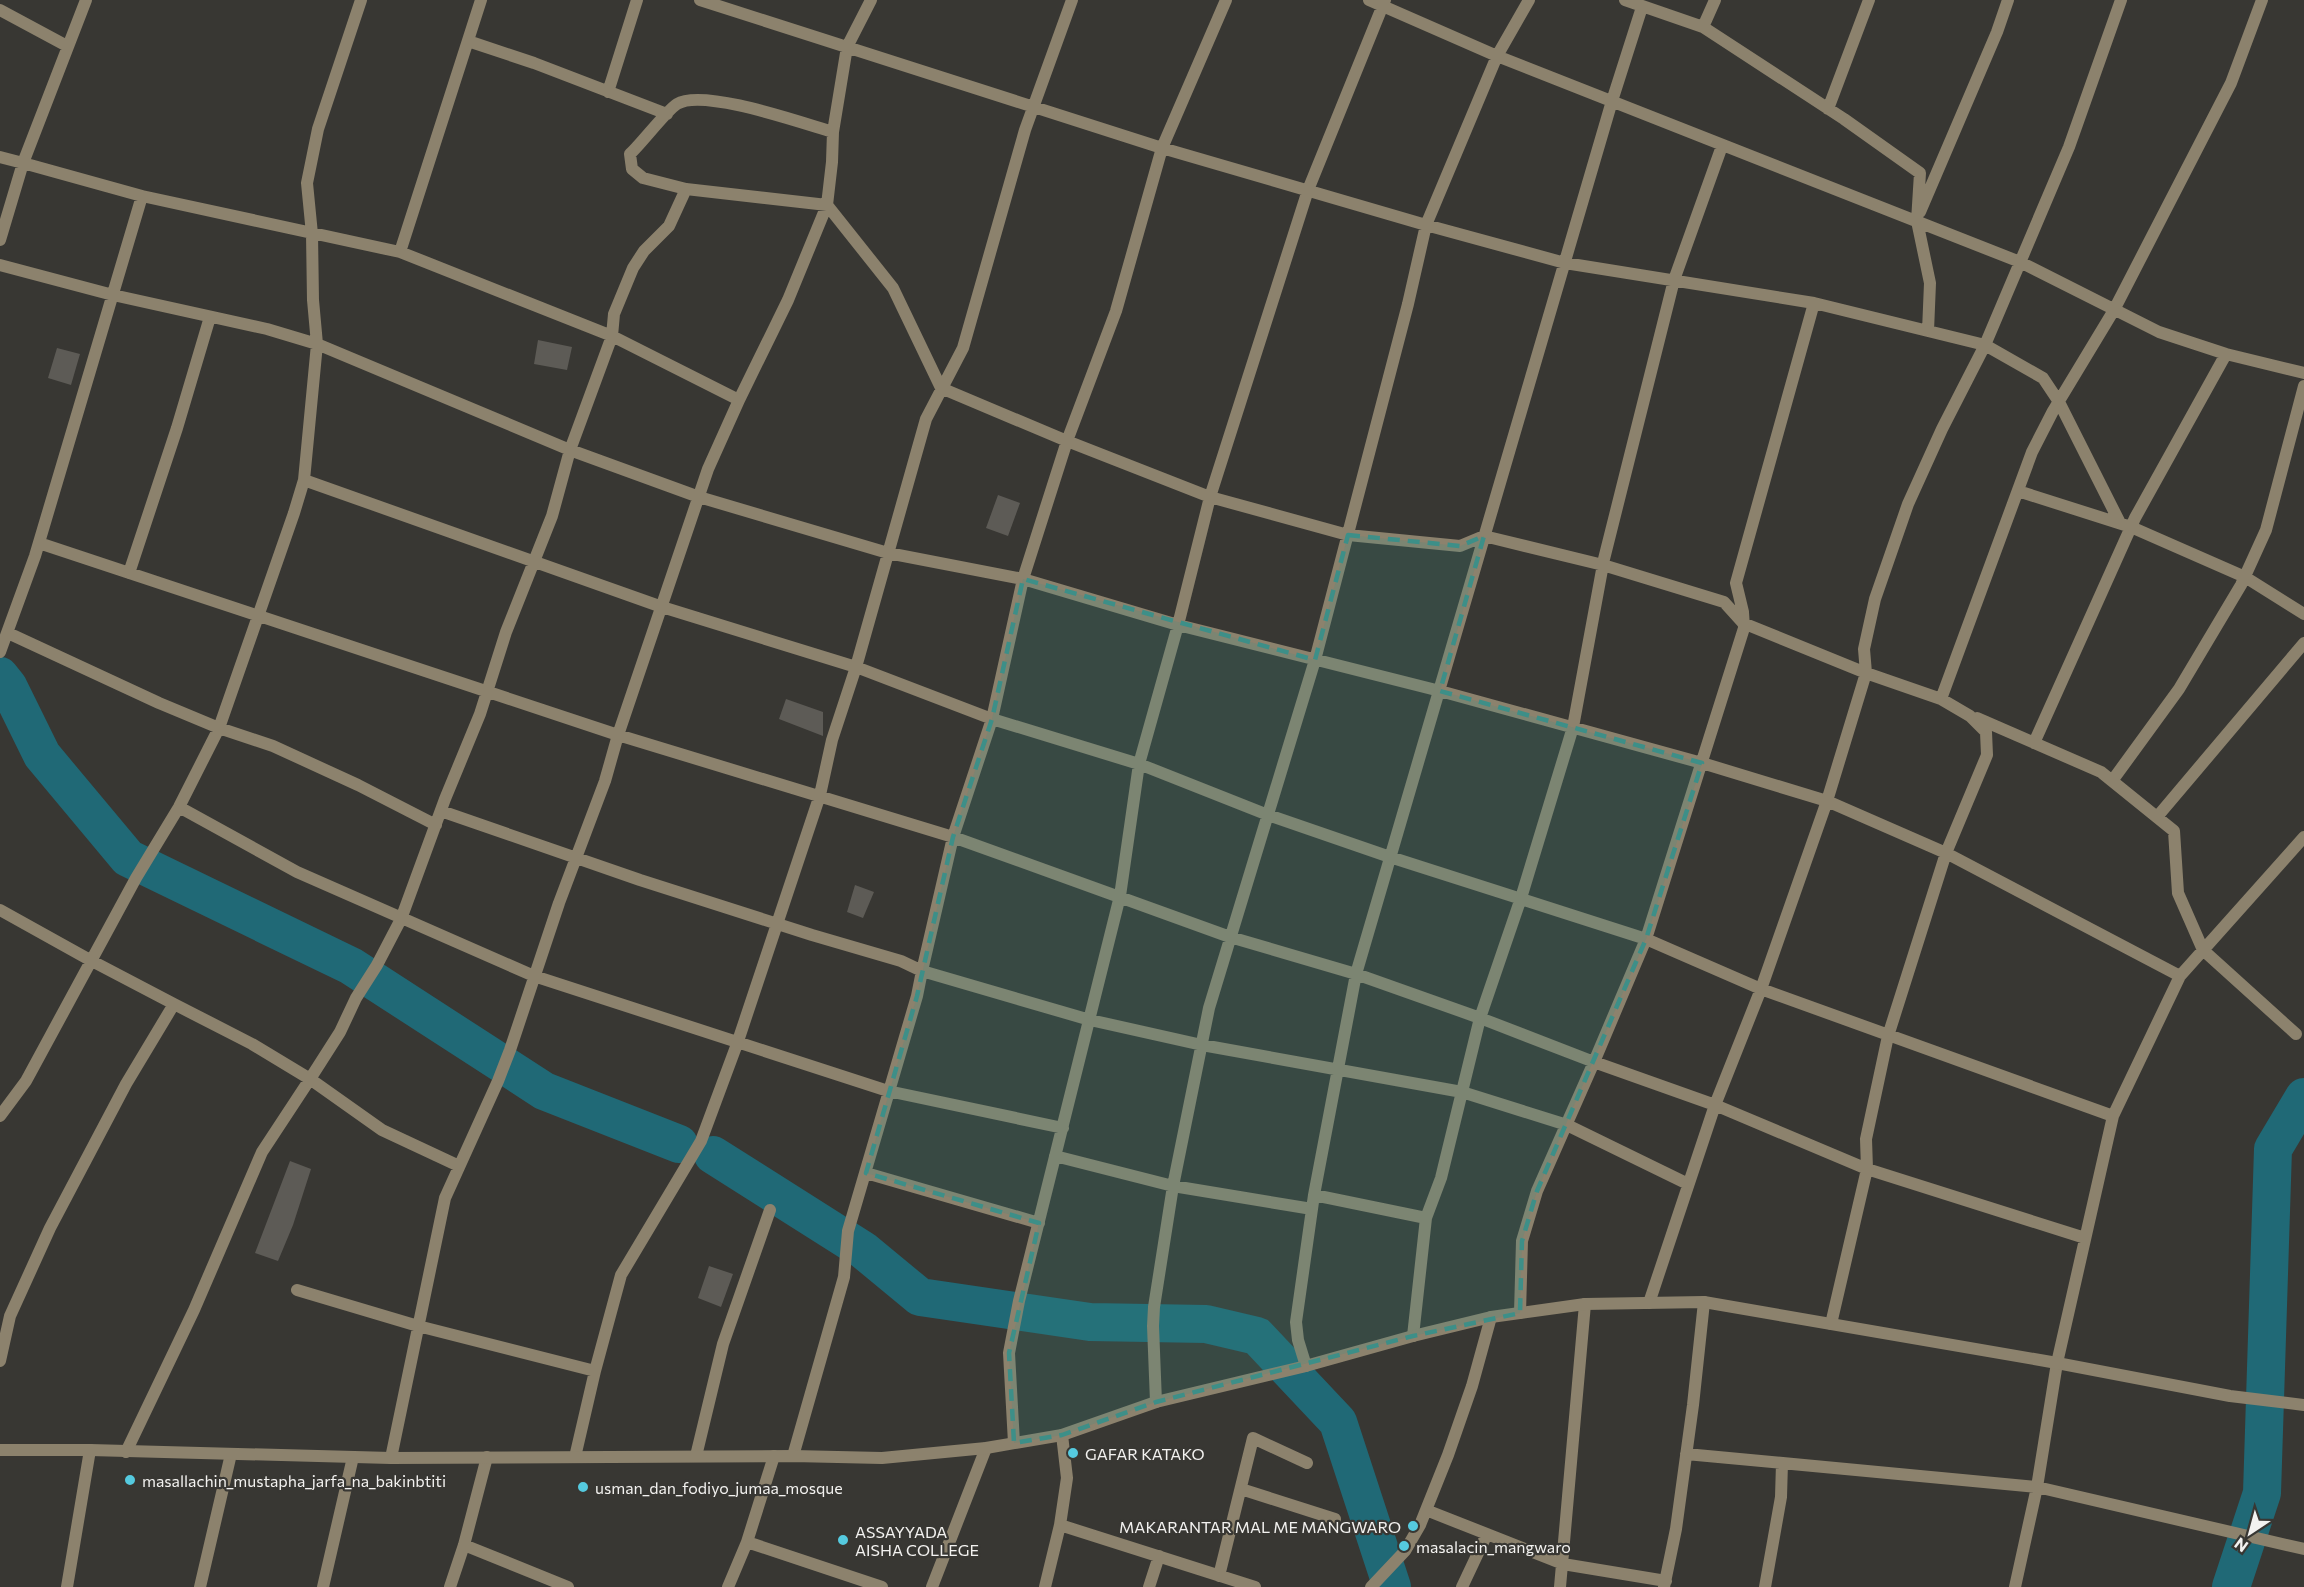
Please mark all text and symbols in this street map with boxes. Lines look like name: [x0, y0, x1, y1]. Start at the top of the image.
place label: GAFAR KATAKO: [1085, 1444, 1205, 1463]
marker: GAFAR KATAKO: [1066, 1446, 1080, 1460]
place label: masallachin_mustapha_jarfa_na_bakinbtiti: [142, 1471, 446, 1490]
marker: masallachin_mustapha_jarfa_na_bakinbtiti: [123, 1473, 137, 1487]
place label: usman_dan_fodiyo_jumaa_mosque: [595, 1478, 843, 1497]
marker: usman_dan_fodiyo_jumaa_mosque: [576, 1480, 590, 1494]
north arrow: [2220, 1503, 2280, 1563]
place label: MAKARANTAR MAL ME MANGWARO: [1119, 1517, 1401, 1536]
marker: MAKARANTAR MAL ME MANGWARO: [1406, 1519, 1420, 1533]
place label: ASSAYYADA AISHA COLLEGE: [855, 1522, 979, 1559]
marker: ASSAYYADA AISHA COLLEGE: [836, 1533, 850, 1547]
text: N: [2230, 1534, 2251, 1557]
place label: masalacin_mangwaro: [1416, 1537, 1571, 1556]
marker: masalacin_mangwaro: [1397, 1539, 1411, 1553]

